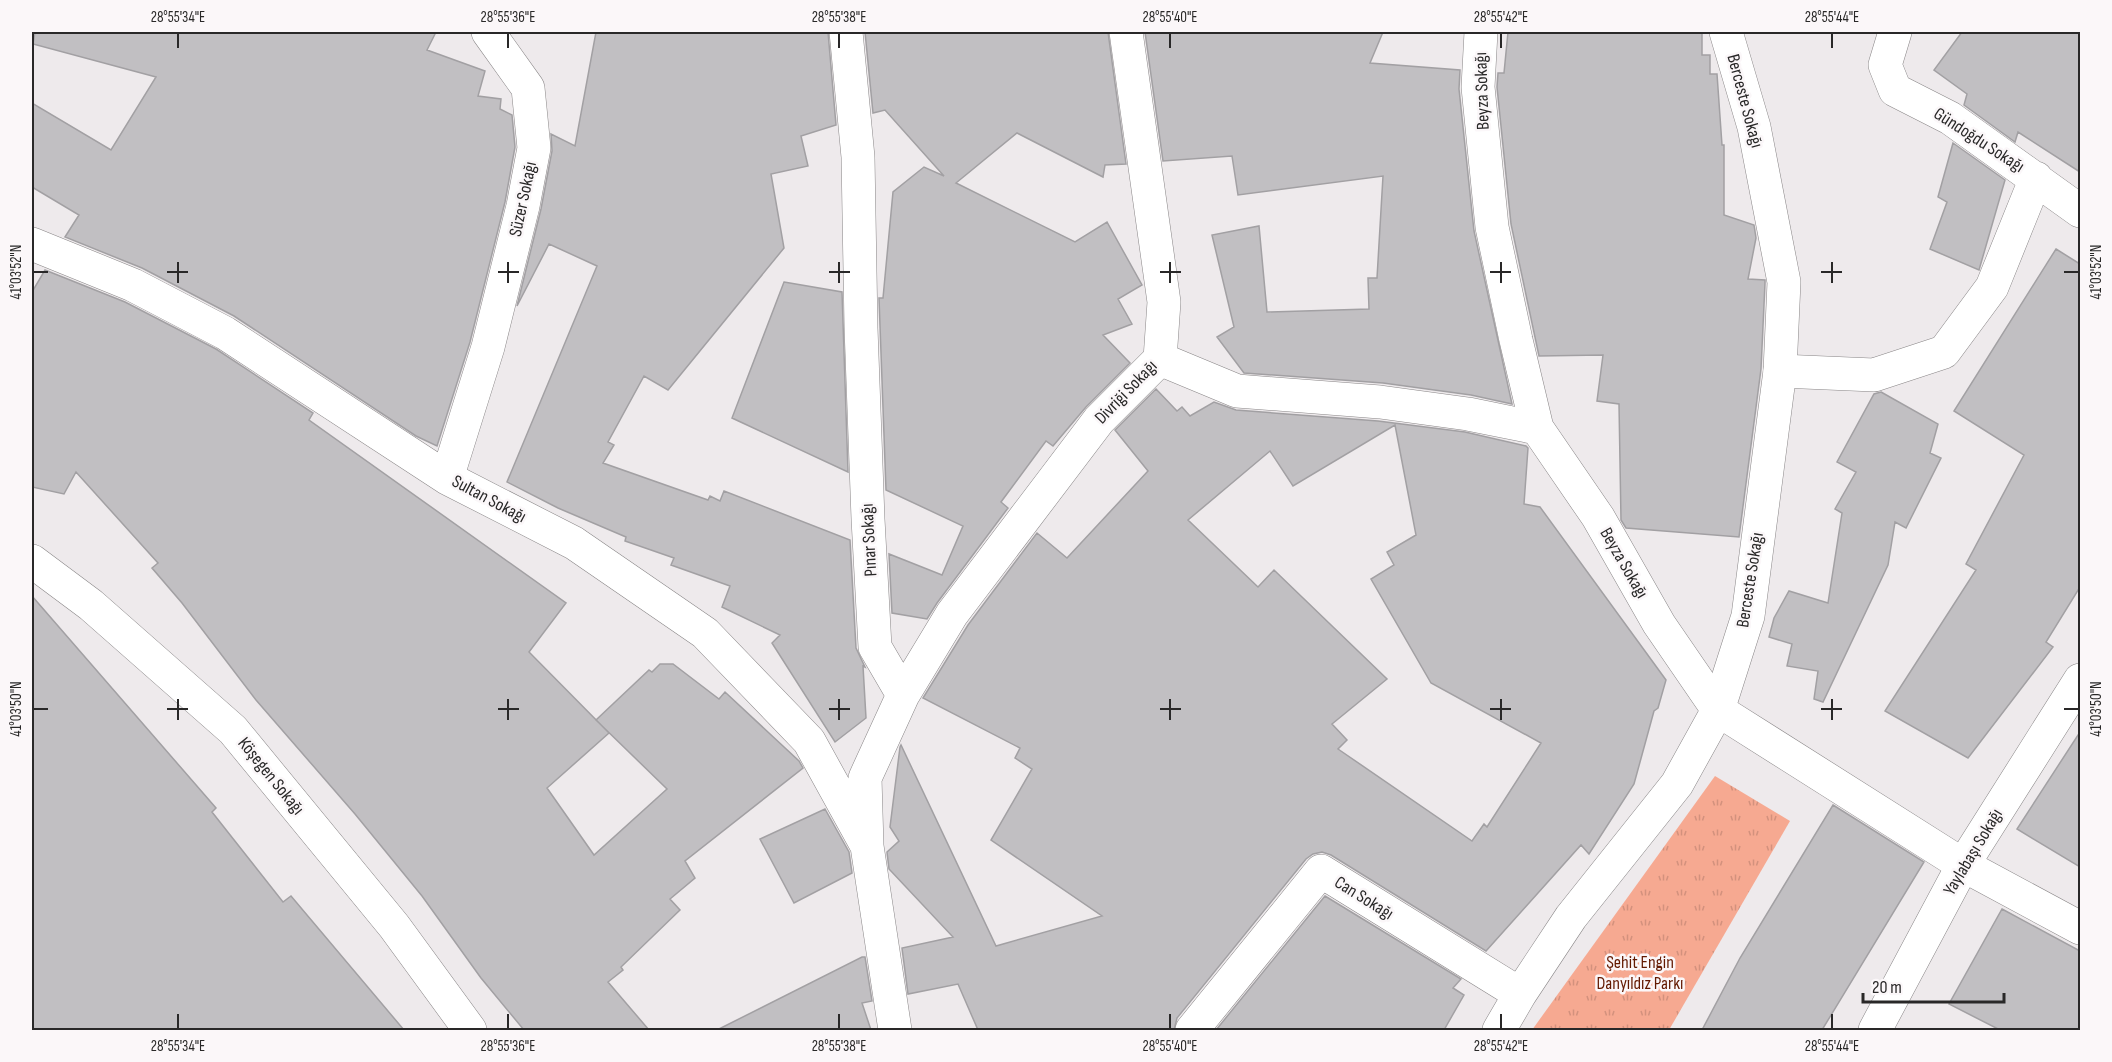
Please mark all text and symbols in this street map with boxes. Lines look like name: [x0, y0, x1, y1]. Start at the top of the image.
text: 28°55'34"E: [151, 8, 205, 27]
text: 28°55'36"E: [481, 8, 535, 27]
text: 28°55'38"E: [812, 8, 866, 27]
text: 28°55'40"E: [1143, 8, 1197, 27]
text: 28°55'42"E: [1474, 8, 1528, 27]
text: 28°55'44"E: [1805, 8, 1859, 27]
street label: Beyza Sokağı: [1470, 52, 1494, 130]
street label: Berceste Sokağı: [1722, 52, 1768, 150]
street label: Gündoğdu Sokağı: [1930, 103, 2028, 177]
street label: Süzer Sokağı: [505, 160, 541, 238]
text: 41°03'52"N: [7, 245, 26, 299]
text: 41°03'52"N: [2087, 245, 2106, 299]
street label: Divriği Sokağı: [1090, 356, 1162, 428]
street label: Sultan Sokağı: [448, 471, 530, 527]
street label: Pınar Sokağı: [857, 503, 881, 577]
street label: Beyza Sokağı: [1595, 524, 1653, 602]
street label: Berceste Sokağı: [1732, 531, 1768, 629]
text: 41°03'50"N: [7, 681, 26, 737]
text: 41°03'50"N: [2087, 681, 2106, 737]
street label: Köşegen Sokağı: [233, 733, 309, 819]
street label: Yaylabaşı Sokağı: [1939, 805, 2007, 899]
street label: Can Sokağı: [1331, 872, 1397, 924]
park label: Şehit Engin Danyıldız Parkı: [1597, 952, 1683, 994]
scale bar: [1863, 966, 2004, 1004]
text: 20 m: [1872, 977, 1902, 998]
text: 28°55'34"E: [151, 1037, 205, 1056]
text: 28°55'36"E: [481, 1037, 535, 1056]
text: 28°55'38"E: [812, 1037, 866, 1056]
text: 28°55'40"E: [1143, 1037, 1197, 1056]
text: 28°55'42"E: [1474, 1037, 1528, 1056]
text: 28°55'44"E: [1805, 1037, 1859, 1056]

